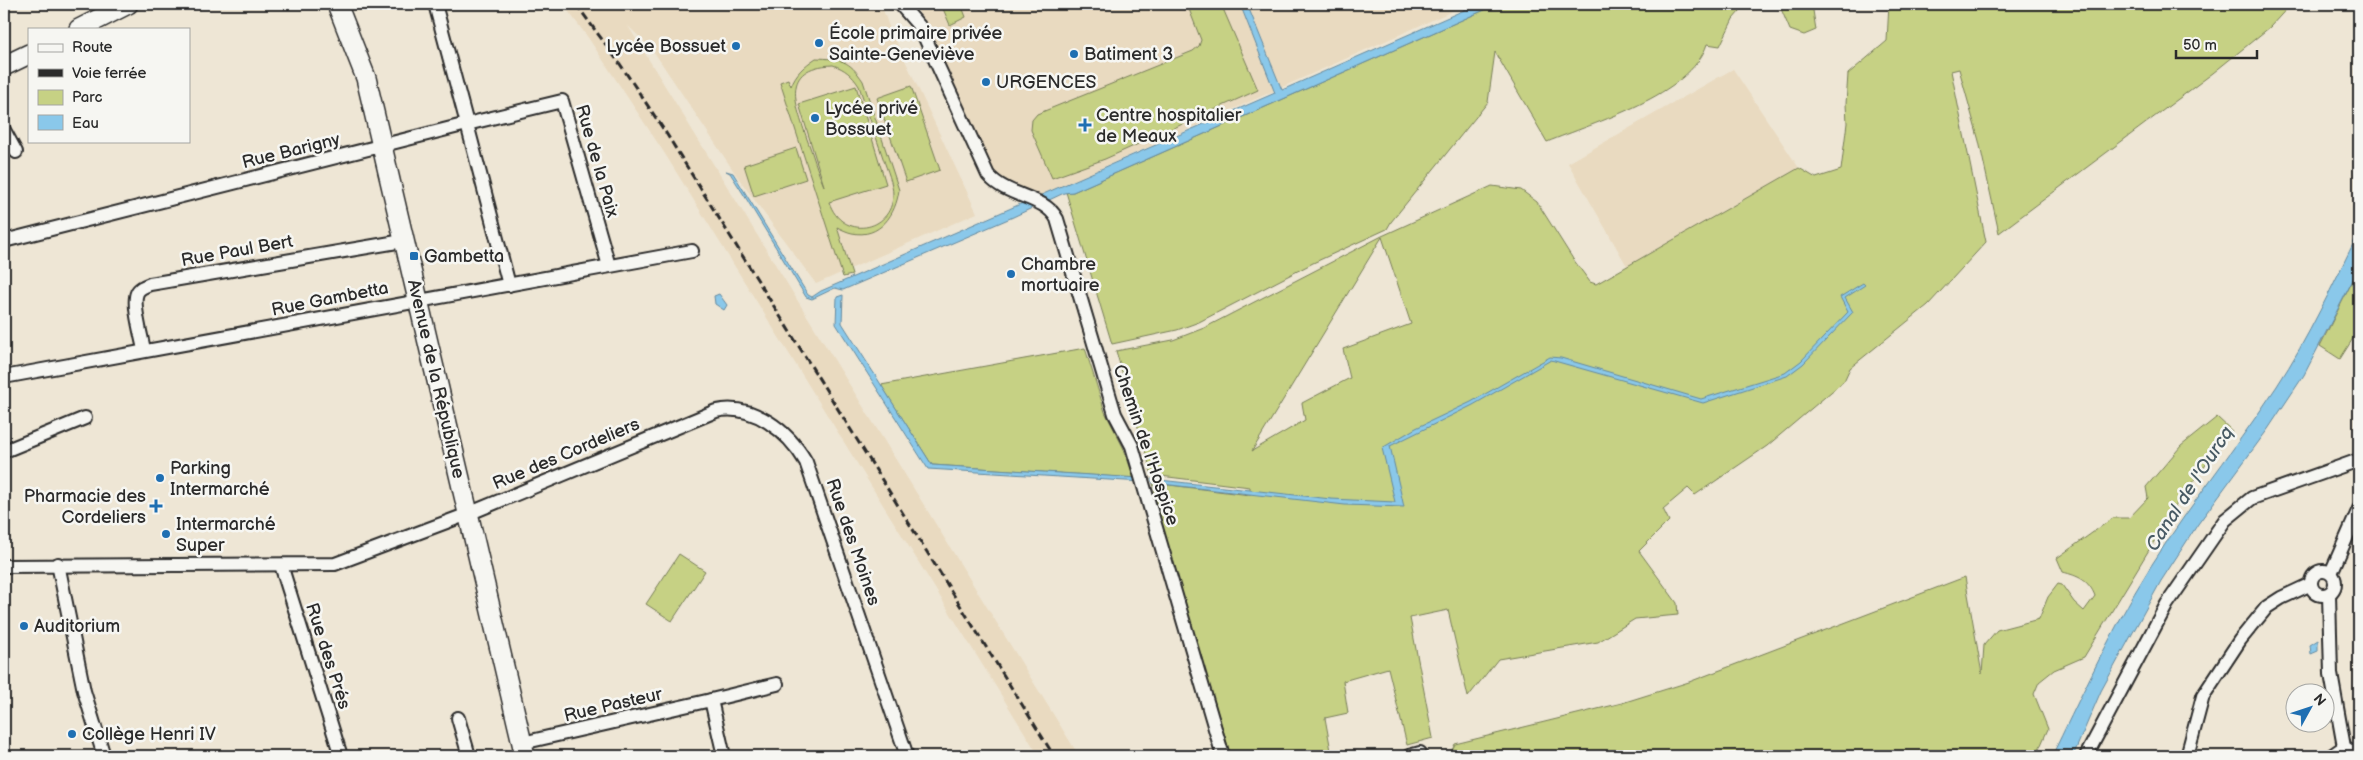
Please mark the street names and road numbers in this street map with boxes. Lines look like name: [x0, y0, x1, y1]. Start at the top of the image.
street label: Rue de la Paix: [571, 102, 623, 220]
street label: Rue Barigny: [240, 128, 343, 173]
street label: Rue Paul Bert: [179, 231, 295, 271]
street label: Rue Gambetta: [270, 277, 390, 321]
street label: Avenue de la République: [403, 277, 469, 481]
street label: Chemin de l'Hospice: [1109, 362, 1183, 528]
street label: Rue des Cordeliers: [489, 414, 643, 494]
street label: Rue des Moines: [821, 476, 885, 608]
street label: Rue des Prés: [301, 600, 355, 712]
street label: Rue Pasteur: [562, 683, 665, 727]

